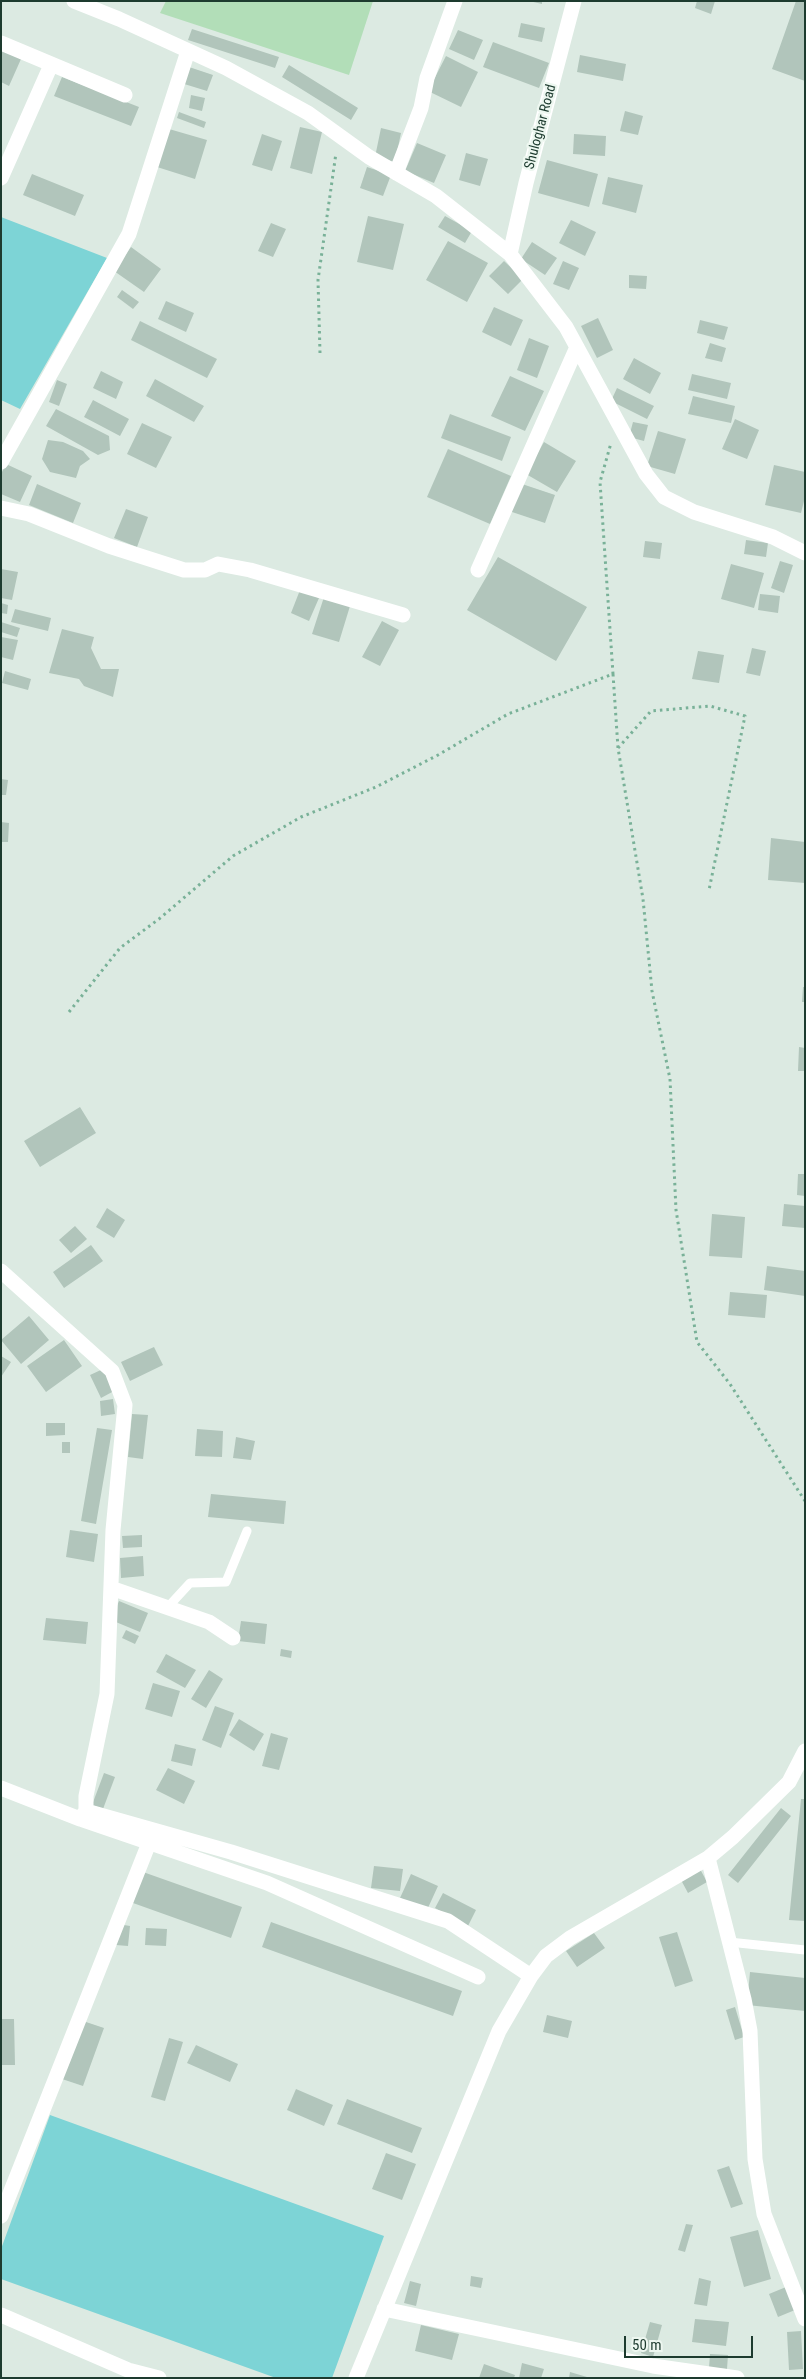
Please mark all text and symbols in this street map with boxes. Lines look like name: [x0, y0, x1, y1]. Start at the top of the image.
street label: Shuloghar Road: [522, 83, 560, 171]
scale bar: [626, 2326, 755, 2358]
text: 50 m: [632, 2336, 662, 2354]

